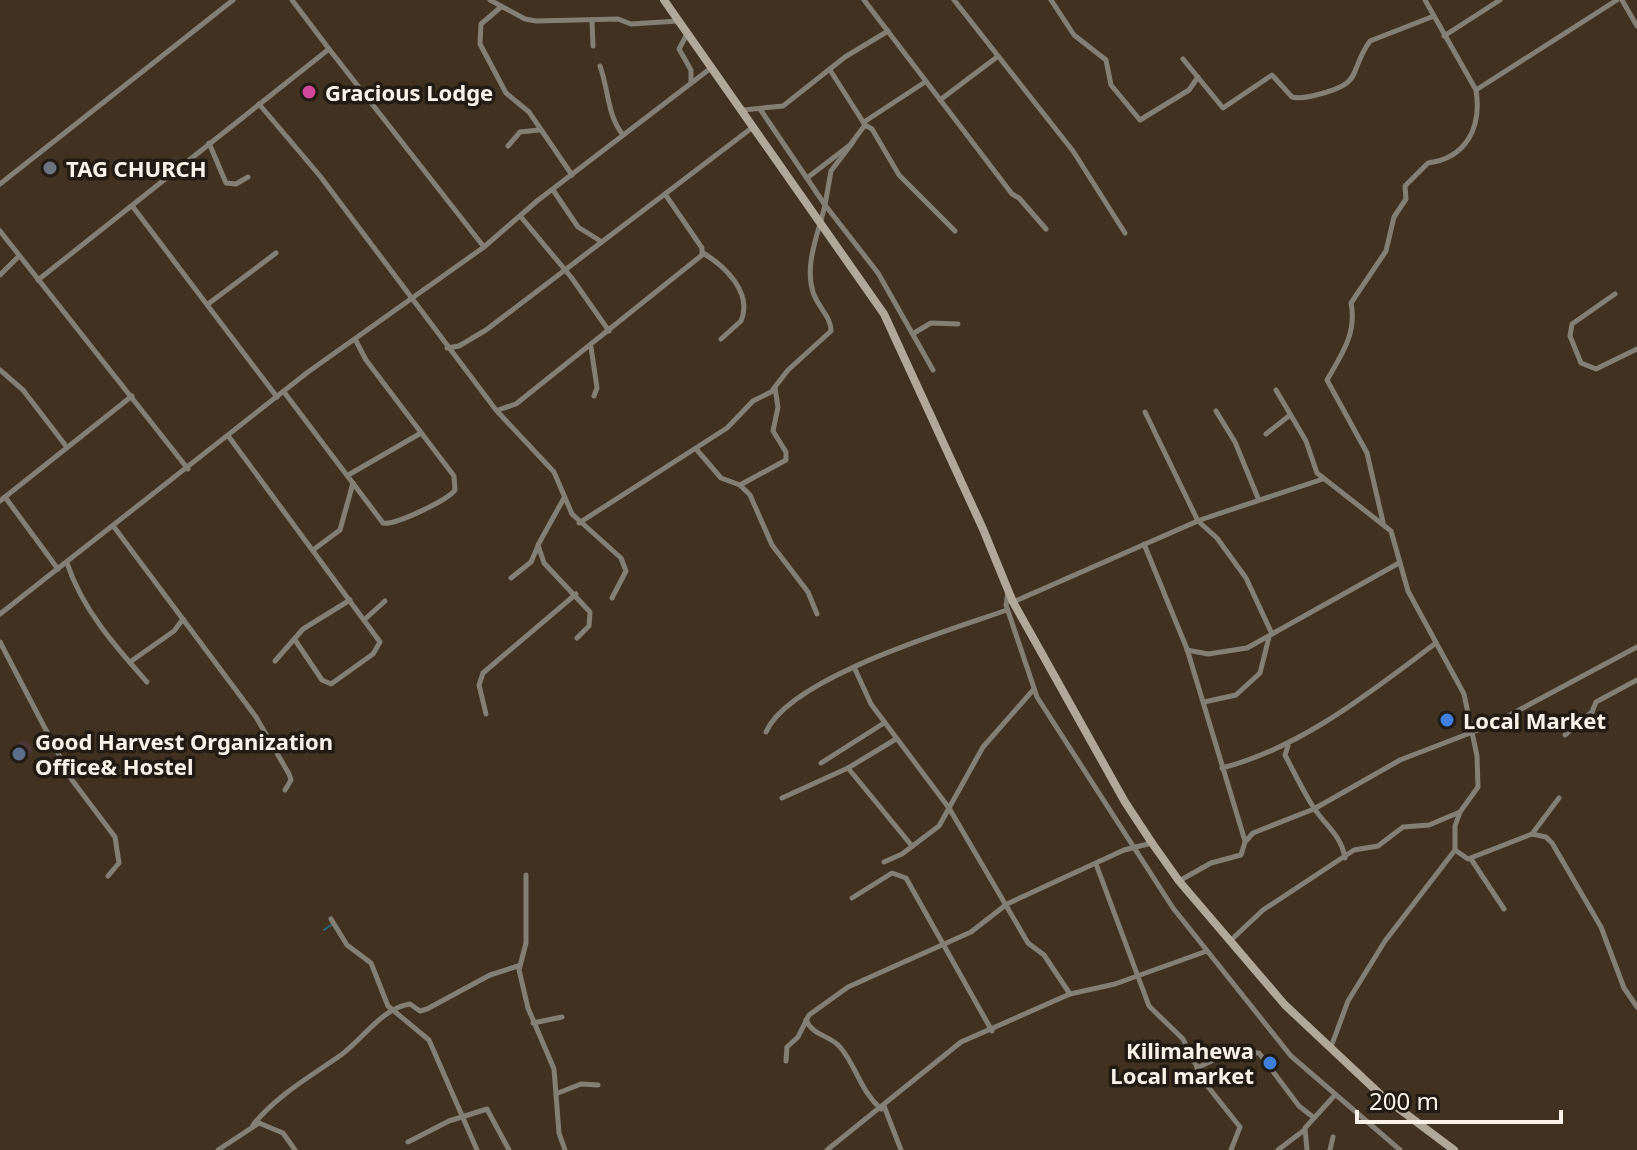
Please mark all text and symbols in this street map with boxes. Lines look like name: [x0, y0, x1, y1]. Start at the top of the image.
place label: Gracious Lodge: [325, 77, 493, 107]
marker: Gracious Lodge: [300, 83, 318, 101]
place label: TAG CHURCH: [66, 153, 207, 183]
marker: TAG CHURCH: [41, 159, 59, 177]
place label: Local Market: [1463, 705, 1606, 735]
marker: Local Market: [1438, 711, 1456, 729]
place label: Good Harvest Organization Office& Hostel: [35, 726, 333, 781]
marker: Good Harvest Organization Office& Hostel: [10, 745, 28, 763]
place label: Kilimahewa Local market: [1110, 1035, 1254, 1090]
marker: Kilimahewa Local market: [1261, 1054, 1279, 1072]
scale bar: [1357, 1074, 1561, 1124]
text: 200 m: [1369, 1084, 1439, 1117]

